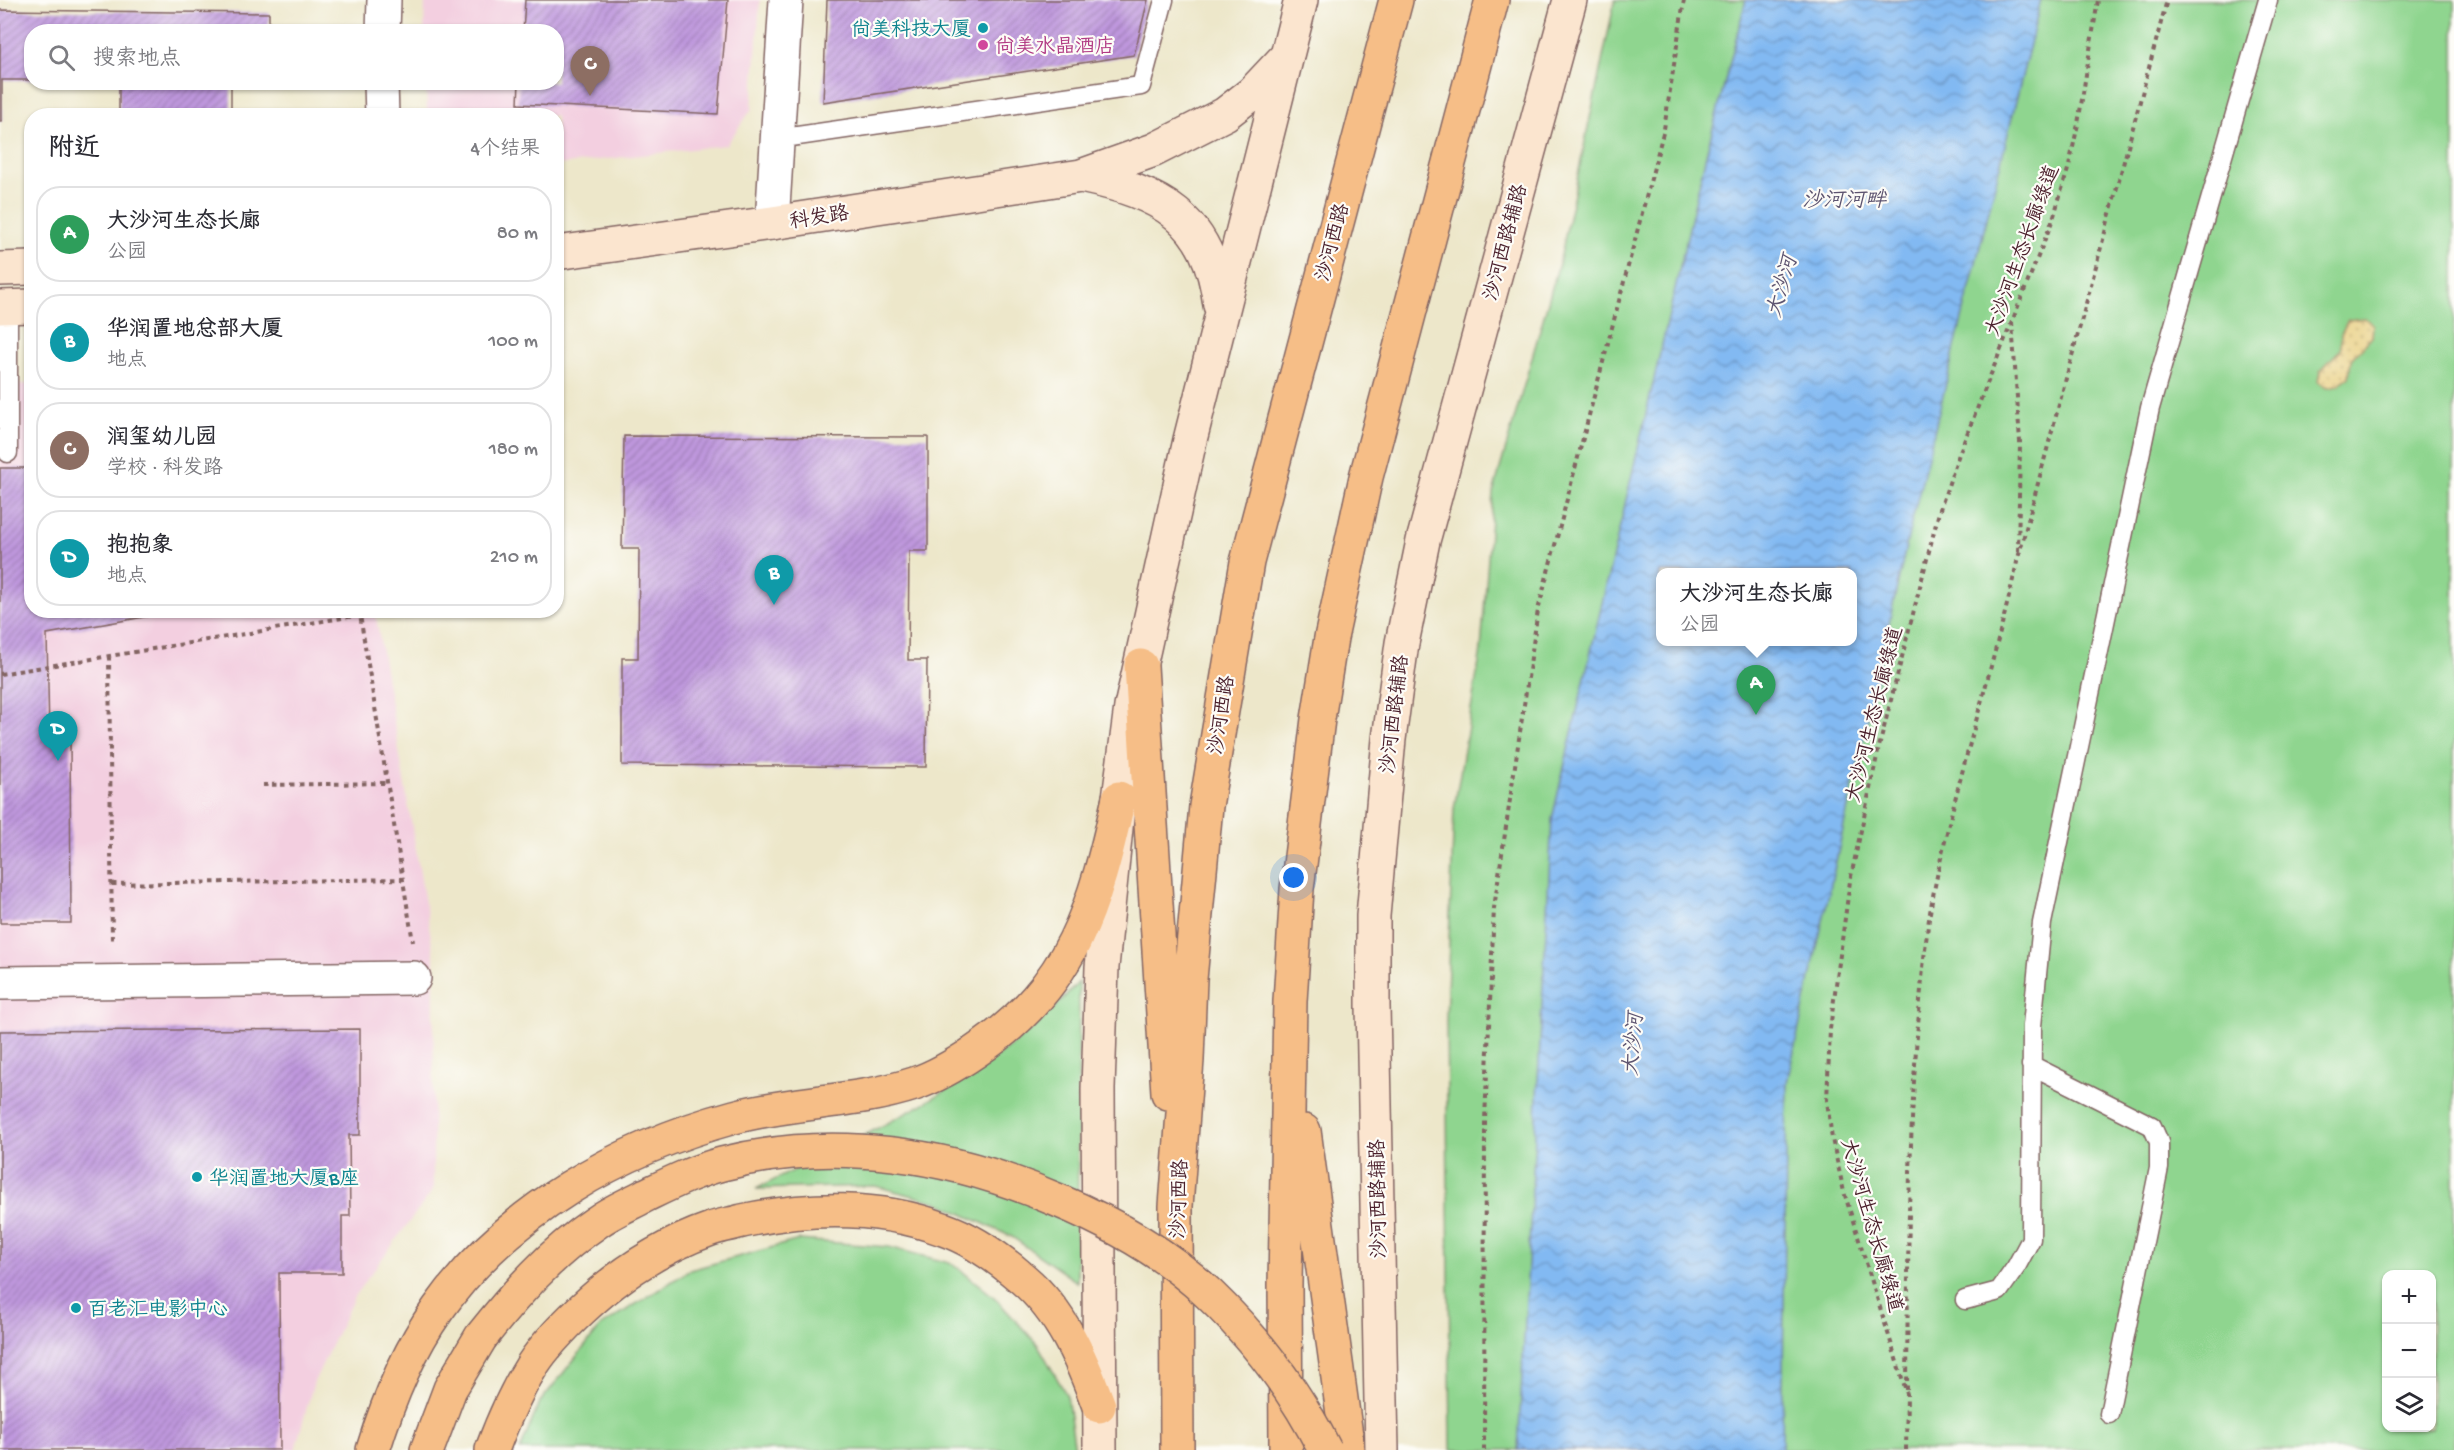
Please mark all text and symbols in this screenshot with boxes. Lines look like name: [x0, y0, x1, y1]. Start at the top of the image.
place label: 尚美科技大厦: [851, 18, 971, 43]
marker: 尚美科技大厦: [976, 21, 990, 35]
search box: [24, 24, 564, 90]
place label: 尚美水晶酒店: [995, 35, 1115, 60]
marker: 尚美水晶酒店: [976, 38, 990, 52]
icon: search: [45, 41, 78, 74]
pin: C: [570, 46, 610, 96]
text: 搜索地点: [93, 47, 181, 73]
text: 附近: [48, 135, 100, 166]
text: 4个结果: [471, 139, 540, 162]
street label: 大沙河生态长廊绿道: [1981, 162, 2066, 340]
street label: 沙河西路辅路: [1479, 180, 1534, 304]
water label: 沙河河畔: [1802, 188, 1888, 215]
street label: 沙河西路: [1311, 200, 1356, 285]
street label: 科发路: [788, 201, 852, 236]
text: 大沙河生态长廊: [107, 210, 261, 236]
text: A: [64, 223, 75, 246]
text: 80 m: [497, 223, 538, 246]
text: 公园: [107, 242, 147, 265]
water label: 大沙河: [1762, 250, 1806, 321]
text: 华润置地总部大厦: [107, 318, 283, 344]
text: B: [64, 331, 75, 354]
text: 100 m: [488, 331, 538, 354]
text: 地点: [107, 350, 147, 373]
text: 润玺幼儿园: [107, 426, 217, 452]
text: C: [64, 439, 75, 462]
text: 180 m: [489, 439, 538, 462]
text: 学校 · 科发路: [107, 458, 223, 481]
text: 抱抱象: [107, 534, 173, 560]
text: D: [63, 547, 76, 570]
text: 210 m: [490, 547, 538, 570]
pin: B: [754, 556, 794, 605]
text: 地点: [107, 566, 147, 589]
popup: [1656, 568, 1857, 646]
text: 大沙河生态长廊: [1679, 583, 1834, 609]
text: 公园: [1679, 615, 1719, 638]
street label: 大沙河生态长廊绿道: [1842, 624, 1909, 805]
street label: 沙河西路辅路: [1376, 652, 1415, 775]
pin: A: [1736, 666, 1776, 715]
street label: 沙河西路: [1204, 673, 1241, 757]
pin: D: [38, 712, 78, 761]
your location: [1279, 863, 1308, 892]
water label: 大沙河: [1618, 1009, 1651, 1077]
street label: 大沙河生态长廊绿道: [1834, 1136, 1907, 1316]
street label: 沙河西路辅路: [1366, 1138, 1393, 1259]
street label: 沙河西路: [1167, 1158, 1194, 1239]
place label: 华润置地大厦B座: [209, 1167, 359, 1192]
marker: 华润置地大厦B座: [190, 1170, 204, 1184]
map controls: [2382, 1270, 2436, 1432]
button: +: [2382, 1270, 2436, 1324]
place label: 百老汇电影中心: [88, 1298, 228, 1323]
marker: 百老汇电影中心: [69, 1301, 83, 1315]
button: −: [2382, 1324, 2436, 1378]
button: layers: [2382, 1378, 2436, 1432]

